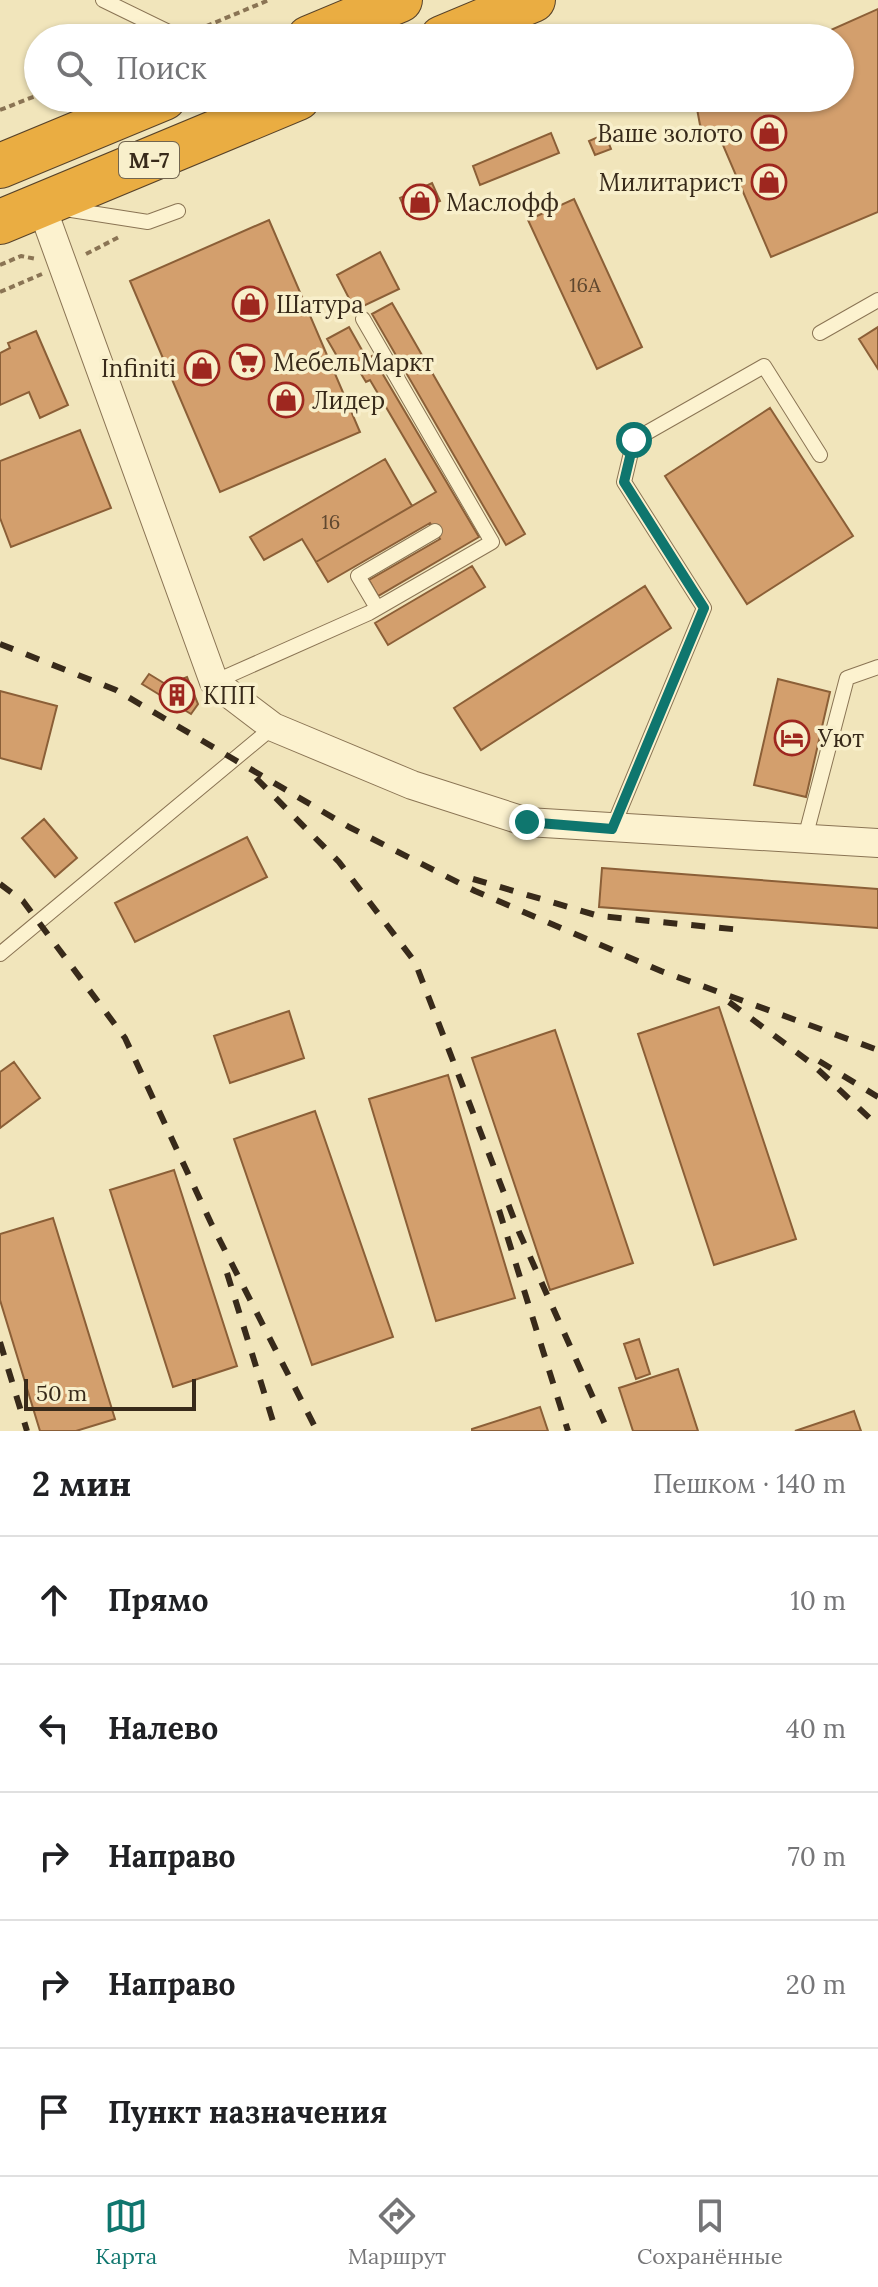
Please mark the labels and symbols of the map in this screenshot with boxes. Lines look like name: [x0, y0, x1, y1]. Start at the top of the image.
shop icon: Ваше золото: [750, 114, 788, 152]
place label: Ваше золото: [597, 118, 743, 149]
road number: М-7: [119, 142, 179, 178]
shop icon: Милитарист: [750, 163, 788, 201]
place label: Милитарист: [598, 167, 743, 198]
shop icon: Маслофф: [401, 183, 439, 221]
place label: Маслофф: [446, 187, 559, 218]
house number: 16А: [569, 272, 601, 297]
shop icon: Шатура: [231, 285, 269, 323]
place label: Шатура: [276, 289, 364, 320]
supermarket icon: МебельМаркт: [228, 343, 266, 381]
place label: МебельМаркт: [273, 347, 434, 378]
shop icon: Infiniti: [183, 349, 221, 387]
place label: Infiniti: [101, 353, 176, 384]
shop icon: Лидер: [267, 381, 305, 419]
place label: Лидер: [312, 385, 385, 416]
route start: [616, 422, 652, 458]
house number: 16: [322, 509, 340, 534]
building icon: КПП: [158, 676, 196, 714]
place label: КПП: [203, 680, 256, 711]
hotel icon: Уют: [773, 719, 811, 757]
place label: Уют: [817, 723, 864, 754]
route end: [509, 804, 545, 840]
scale bar: [24, 1375, 196, 1411]

